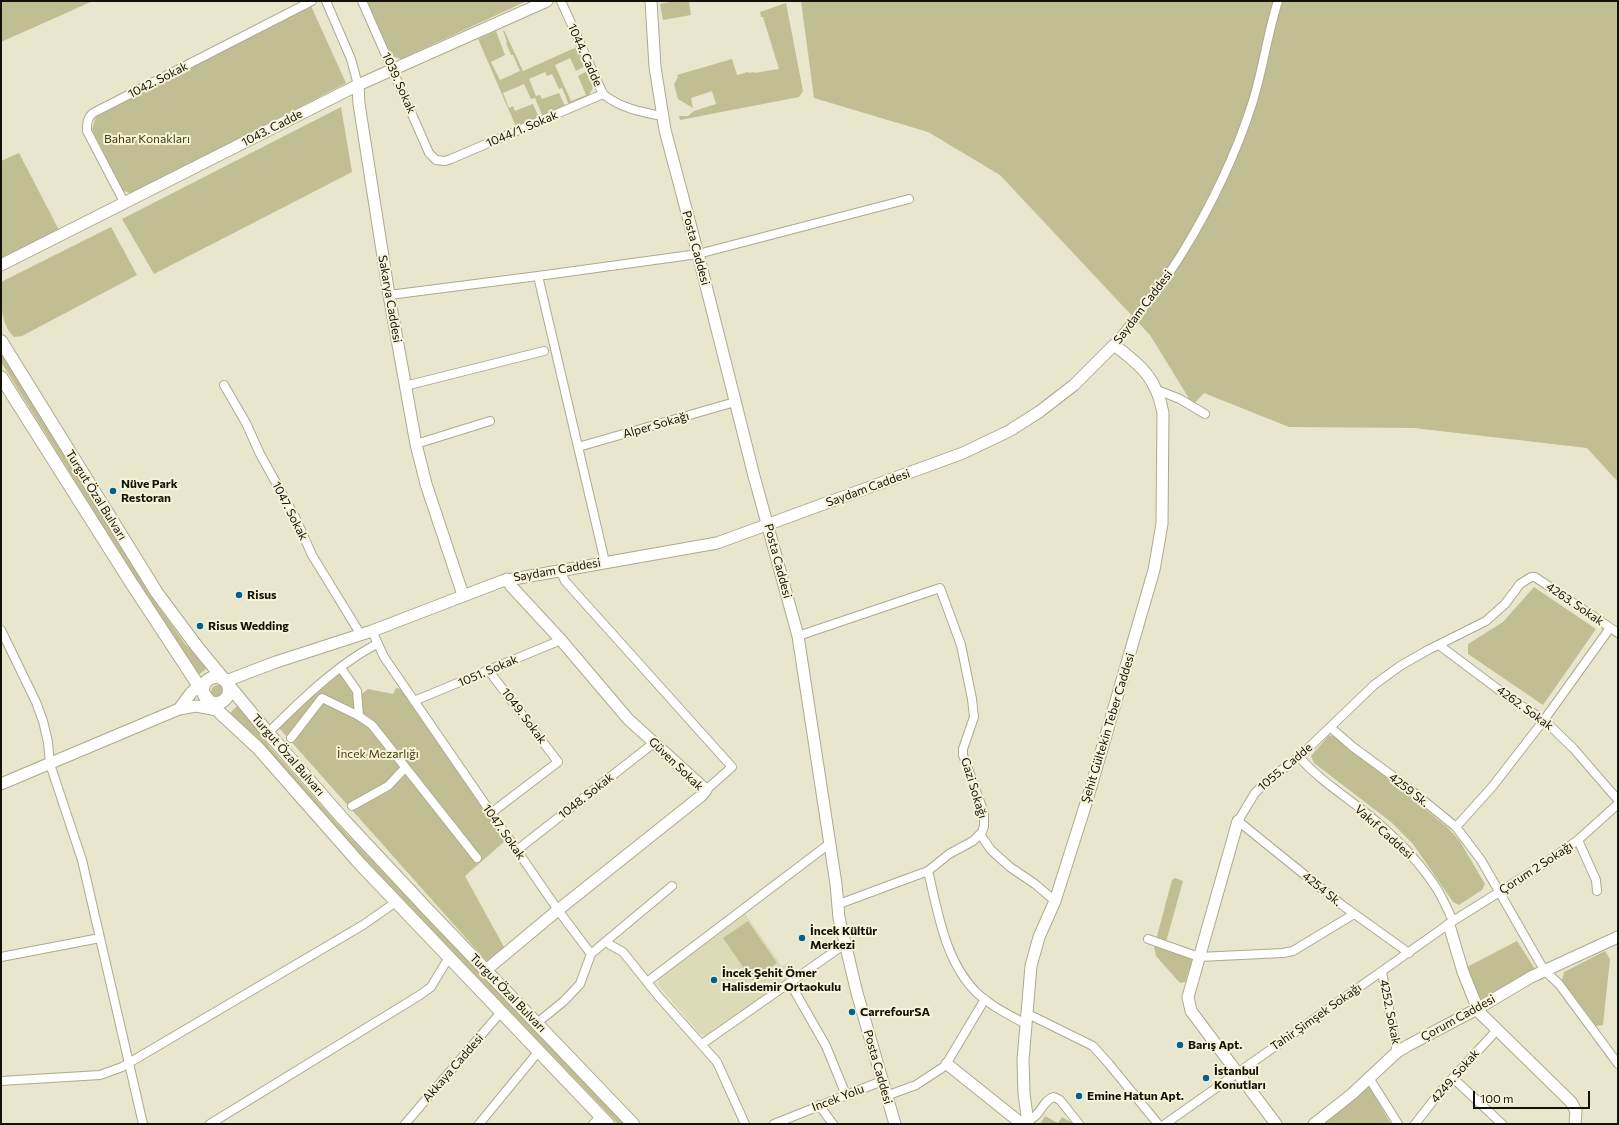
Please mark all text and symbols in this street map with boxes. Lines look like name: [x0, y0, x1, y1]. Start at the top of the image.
street label: 1044. Cadde: [565, 21, 605, 89]
street label: 1039. Sokak: [379, 50, 419, 116]
street label: 1042. Sokak: [126, 59, 190, 101]
street label: 1043. Cadde: [239, 106, 305, 150]
street label: 1044/1. Sokak: [484, 107, 560, 151]
park label: Bahar Konakları: [104, 132, 190, 146]
street label: Posta Caddesi: [679, 209, 713, 287]
street label: Sakarya Caddesi: [375, 254, 405, 344]
street label: Saydam Caddesi: [1111, 267, 1175, 347]
street label: Alper Sokağı: [621, 409, 691, 441]
street label: Turgut Özal Bulvarı: [62, 447, 130, 543]
street label: Saydam Caddesi: [824, 466, 912, 510]
place label: Nüve Park Restoran: [121, 477, 178, 505]
street label: 1047. Sokak: [269, 479, 311, 543]
marker: Nüve Park Restoran: [108, 486, 118, 496]
street label: Posta Caddesi: [761, 522, 795, 600]
street label: Saydam Caddesi: [512, 555, 602, 585]
street label: 4263. Sokak: [1544, 580, 1606, 628]
place label: Risus: [247, 588, 277, 602]
marker: Risus: [234, 590, 244, 600]
place label: Risus Wedding: [208, 619, 289, 633]
marker: Risus Wedding: [195, 621, 205, 631]
street label: Şehit Gültekin Teber Caddesi: [1078, 651, 1138, 805]
street label: 1051. Sokak: [456, 652, 520, 690]
street label: 4262. Sokak: [1494, 683, 1556, 733]
street label: 1049. Sokak: [498, 685, 550, 747]
street label: Turgut Özal Bulvarı: [249, 711, 327, 799]
street label: Güven Sokak: [646, 734, 706, 794]
street label: 1055. Cadde: [1255, 740, 1315, 794]
park label: İncek Mezarlığı: [337, 747, 419, 761]
street label: Gazi Sokağı: [958, 756, 990, 820]
street label: 1048. Sokak: [556, 770, 616, 822]
street label: 4259 Sk.: [1386, 770, 1432, 810]
street label: 1047. Sokak: [480, 802, 528, 862]
street label: Vakıf Caddesi: [1352, 802, 1416, 862]
street label: Çorum 2 Sokağı: [1496, 839, 1576, 897]
street label: 4254 Sk.: [1299, 869, 1345, 909]
place label: İncek Kültür Merkezi: [810, 924, 877, 952]
marker: İncek Kültür Merkezi: [797, 933, 807, 943]
street label: Turgut Özal Bulvarı: [467, 951, 549, 1035]
place label: İncek Şehit Ömer Halisdemir Ortaokulu: [722, 966, 841, 994]
marker: İncek Şehit Ömer Halisdemir Ortaokulu: [709, 975, 719, 985]
street label: 4252. Sokak: [1377, 978, 1403, 1046]
street label: Tahir Şimşek Sokağı: [1268, 980, 1364, 1054]
street label: Çorum Caddesi: [1418, 992, 1498, 1044]
place label: CarrefourSA: [860, 1005, 930, 1019]
marker: CarrefourSA: [847, 1007, 857, 1017]
street label: Posta Caddesi: [861, 1028, 895, 1106]
street label: Akkaya Caddesi: [420, 1031, 486, 1105]
place label: Barış Apt.: [1188, 1038, 1242, 1052]
marker: Barış Apt.: [1175, 1040, 1185, 1050]
street label: 4249. Sokak: [1428, 1046, 1482, 1106]
place label: İstanbul Konutları: [1214, 1064, 1266, 1092]
marker: İstanbul Konutları: [1201, 1073, 1211, 1083]
street label: Incek Yolu: [810, 1081, 866, 1115]
scale bar: [1475, 1083, 1592, 1109]
place label: Emine Hatun Apt.: [1087, 1089, 1184, 1103]
marker: Emine Hatun Apt.: [1074, 1091, 1084, 1101]
text: 100 m: [1480, 1091, 1514, 1105]

